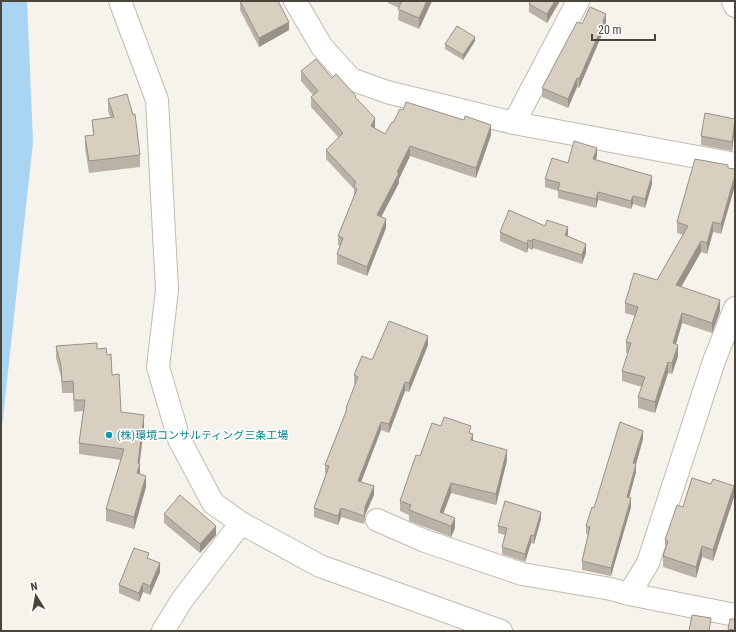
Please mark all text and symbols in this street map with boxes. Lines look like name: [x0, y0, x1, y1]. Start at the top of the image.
scale bar: [592, 16, 655, 42]
text: 20 m: [598, 23, 622, 37]
place label: (株)環境コンサルティング三条工場: [117, 429, 288, 442]
marker: (株)環境コンサルティング三条工場: [104, 430, 114, 440]
north arrow: [16, 576, 56, 616]
text: N: [30, 580, 39, 594]

